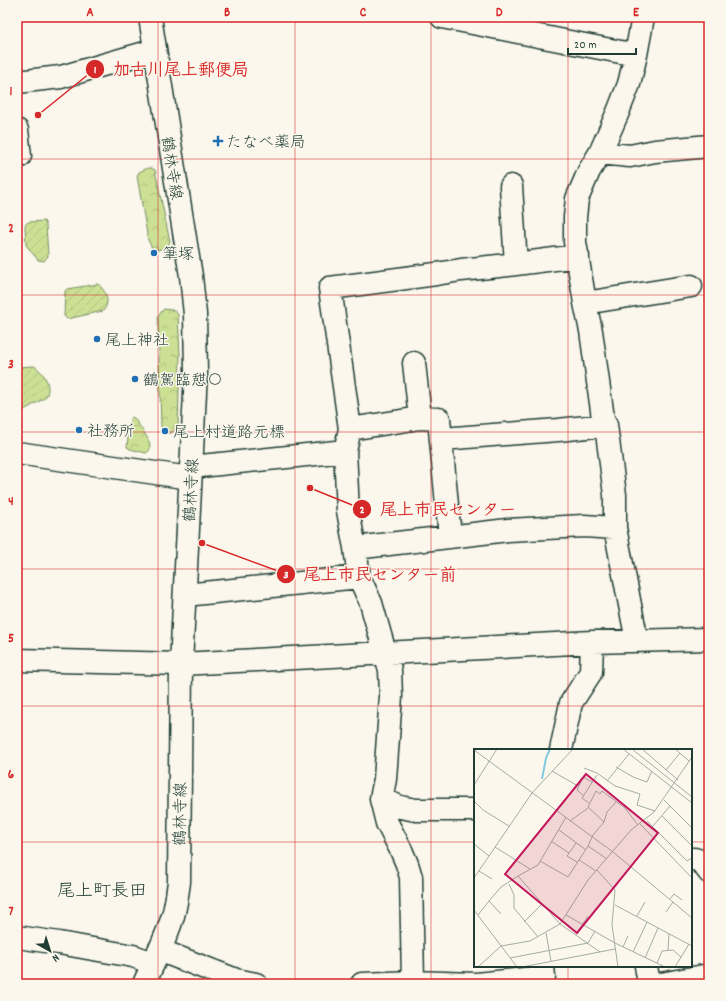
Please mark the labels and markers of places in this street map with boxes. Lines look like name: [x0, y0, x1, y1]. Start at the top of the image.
callout: 加古川尾上郵便局: [85, 54, 257, 83]
place label: たなべ薬局: [226, 132, 306, 155]
marker: たなべ薬局: [213, 136, 223, 146]
place label: 筆塚: [162, 244, 194, 267]
marker: 筆塚: [149, 248, 159, 258]
place label: 尾上神社: [105, 330, 169, 353]
marker: 尾上神社: [92, 334, 102, 344]
place label: 鶴駕臨憇〇: [143, 370, 223, 393]
marker: 鶴駕臨憇〇: [130, 374, 140, 384]
place label: 社務所: [87, 421, 135, 444]
place label: 尾上村道路元標: [173, 422, 285, 445]
marker: 社務所: [74, 425, 84, 435]
marker: 尾上村道路元標: [160, 426, 170, 436]
callout: 尾上市民センター: [352, 495, 524, 524]
callout: 尾上市民センター前: [276, 559, 465, 588]

